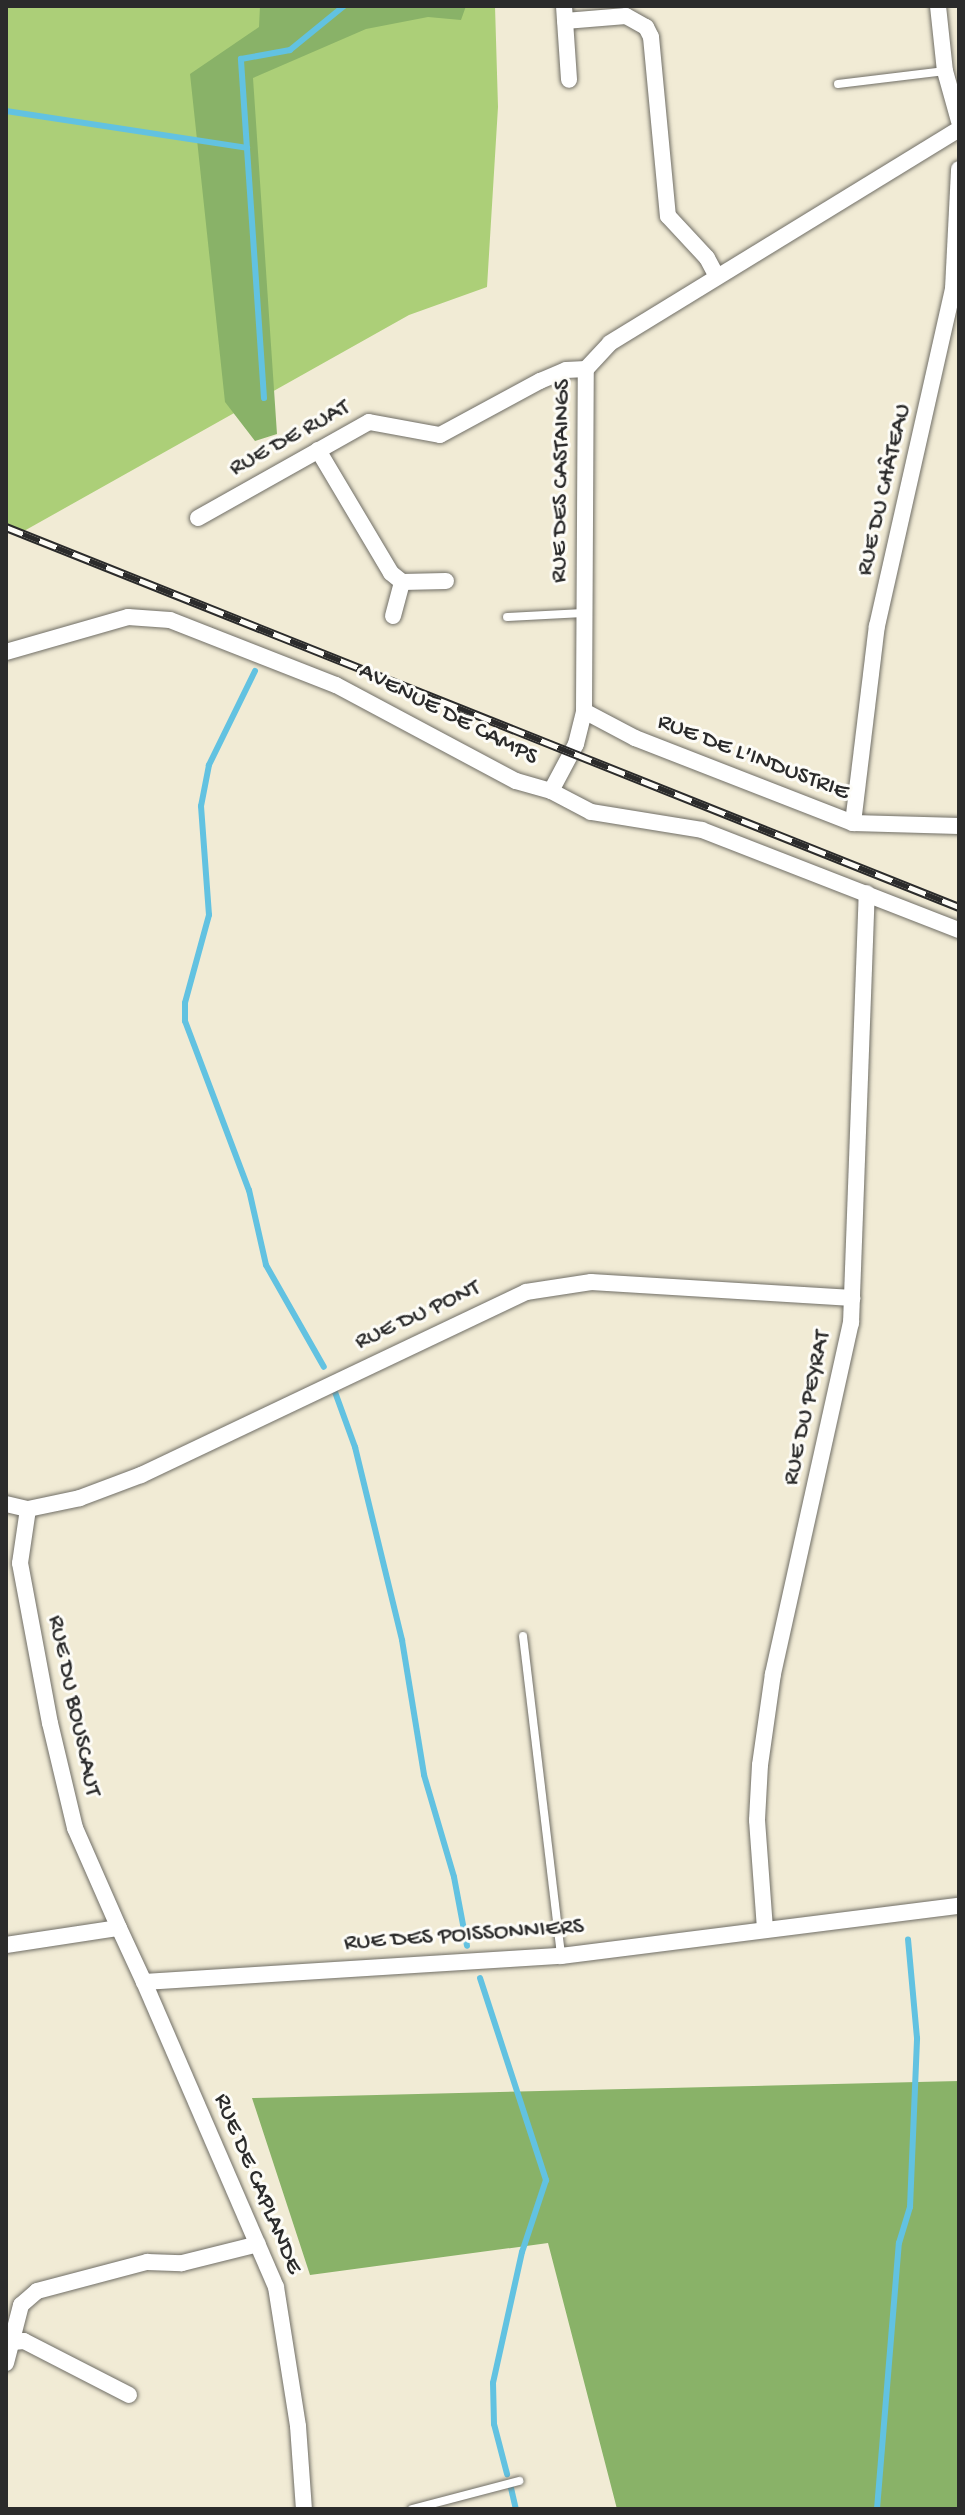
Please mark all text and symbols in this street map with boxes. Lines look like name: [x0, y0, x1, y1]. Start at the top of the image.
street label: RUE DES CASTAINGS: [546, 379, 578, 583]
street label: RUE DE RUAT: [225, 394, 355, 484]
street label: RUE DU CHÂTEAU: [851, 401, 919, 579]
street label: AVENUE DE CAMPS: [354, 657, 542, 773]
street label: RUE DE L'INDUSTRIE: [653, 708, 853, 808]
street label: RUE DU PONT: [351, 1274, 485, 1358]
street label: RUE DU PEYRAT: [778, 1328, 838, 1488]
street label: RUE DU BOUSCAUT: [40, 1613, 106, 1799]
street label: RUE DES POISSONNIERS: [343, 1913, 585, 1959]
street label: RUE DE CAPLANDE: [206, 2090, 308, 2278]

